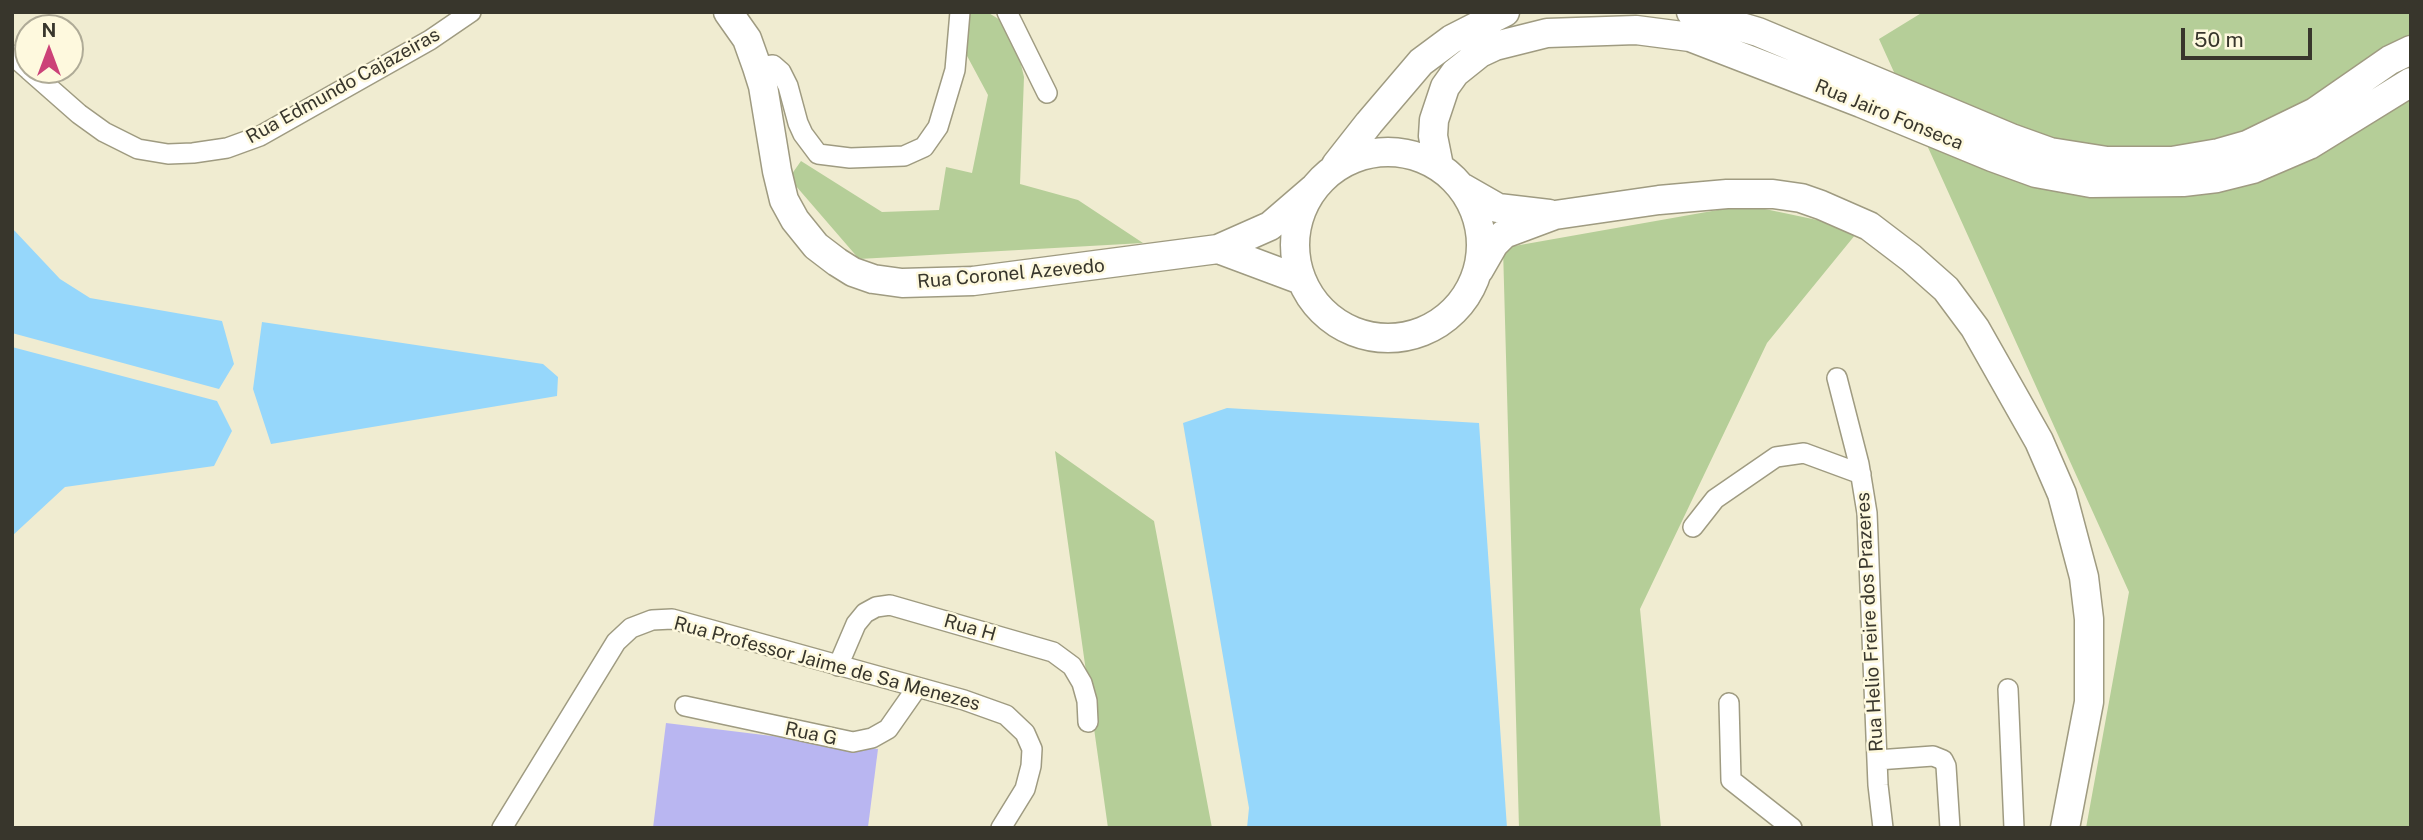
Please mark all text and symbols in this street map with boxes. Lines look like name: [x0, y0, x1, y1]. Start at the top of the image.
north arrow: [14, 14, 84, 84]
scale bar: [2185, 14, 2316, 58]
text: N: [42, 19, 56, 41]
street label: Rua Edmundo Cajazeiras: [242, 23, 444, 149]
text: 50 m: [2194, 27, 2244, 52]
street label: Rua Jairo Fonseca: [1812, 75, 1966, 155]
street label: Rua Coronel Azevedo: [916, 254, 1106, 294]
street label: Rua Helio Freire dos Prazeres: [1852, 492, 1888, 752]
street label: Rua H: [941, 610, 999, 646]
street label: Rua Professor Jaime de Sa Menezes: [671, 612, 983, 716]
street label: Rua G: [783, 717, 839, 751]

